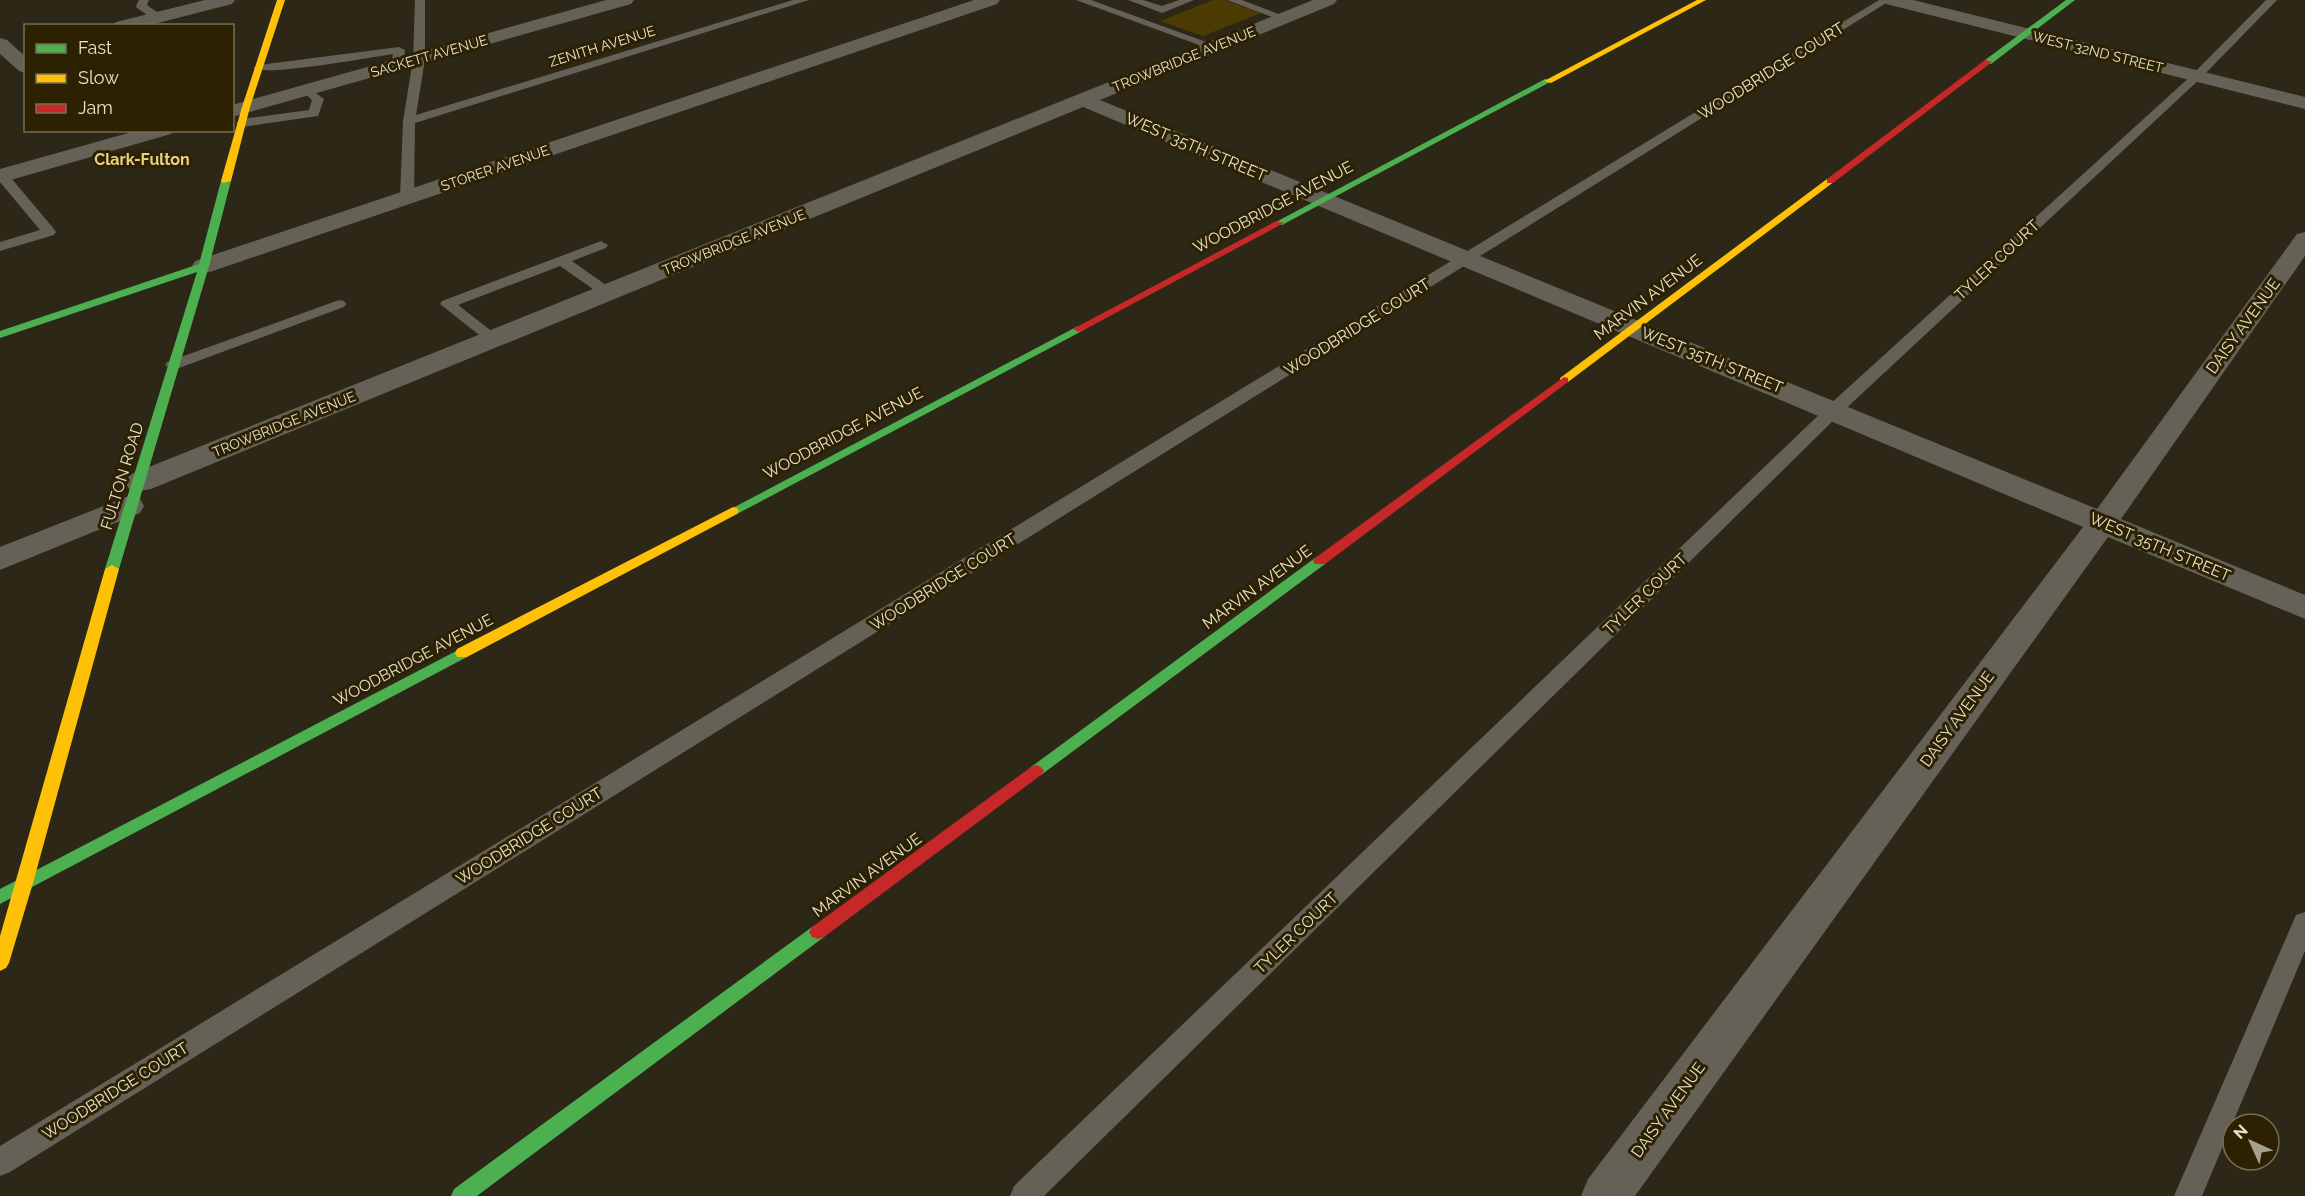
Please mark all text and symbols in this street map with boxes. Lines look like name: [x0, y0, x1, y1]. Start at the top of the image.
street label: WOODBRIDGE COURT: [1694, 18, 1848, 124]
street label: ZENITH AVENUE: [547, 22, 657, 70]
street label: TROWBRIDGE AVENUE: [1110, 23, 1258, 95]
legend: [24, 24, 234, 132]
street label: WEST 32ND STREET: [2031, 28, 2165, 76]
street label: SACKETT AVENUE: [369, 32, 489, 80]
text: Fast: [78, 37, 112, 58]
text: Slow: [78, 67, 119, 88]
text: Jam: [78, 97, 113, 118]
street label: WEST 35TH STREET: [1123, 109, 1269, 185]
street label: STORER AVENUE: [439, 142, 551, 194]
district label: Clark-Fulton: [94, 150, 190, 169]
street label: WOODBRIDGE AVENUE: [1190, 157, 1356, 257]
street label: TROWBRIDGE AVENUE: [660, 206, 808, 278]
street label: TYLER COURT: [1951, 216, 2043, 304]
street label: MARVIN AVENUE: [1590, 250, 1706, 344]
street label: WOODBRIDGE COURT: [1280, 274, 1434, 380]
street label: DAISY AVENUE: [2202, 274, 2284, 377]
street label: WEST 35TH STREET: [1638, 323, 1786, 397]
street label: WOODBRIDGE AVENUE: [760, 383, 926, 483]
street label: TROWBRIDGE AVENUE: [210, 388, 358, 460]
street label: FULTON ROAD: [97, 420, 147, 532]
street label: WEST 35TH STREET: [2087, 509, 2233, 585]
street label: WOODBRIDGE COURT: [866, 529, 1020, 635]
street label: MARVIN AVENUE: [1199, 541, 1316, 633]
street label: TYLER COURT: [1599, 549, 1691, 639]
street label: WOODBRIDGE AVENUE: [330, 610, 496, 710]
street label: DAISY AVENUE: [1916, 667, 1998, 770]
street label: WOODBRIDGE COURT: [452, 783, 606, 889]
street label: MARVIN AVENUE: [809, 829, 926, 921]
street label: TYLER COURT: [1250, 888, 1342, 978]
street label: WOODBRIDGE COURT: [38, 1038, 192, 1144]
street label: DAISY AVENUE: [1627, 1058, 1709, 1161]
north arrow: [2221, 1112, 2281, 1172]
text: N: [2230, 1121, 2252, 1143]

